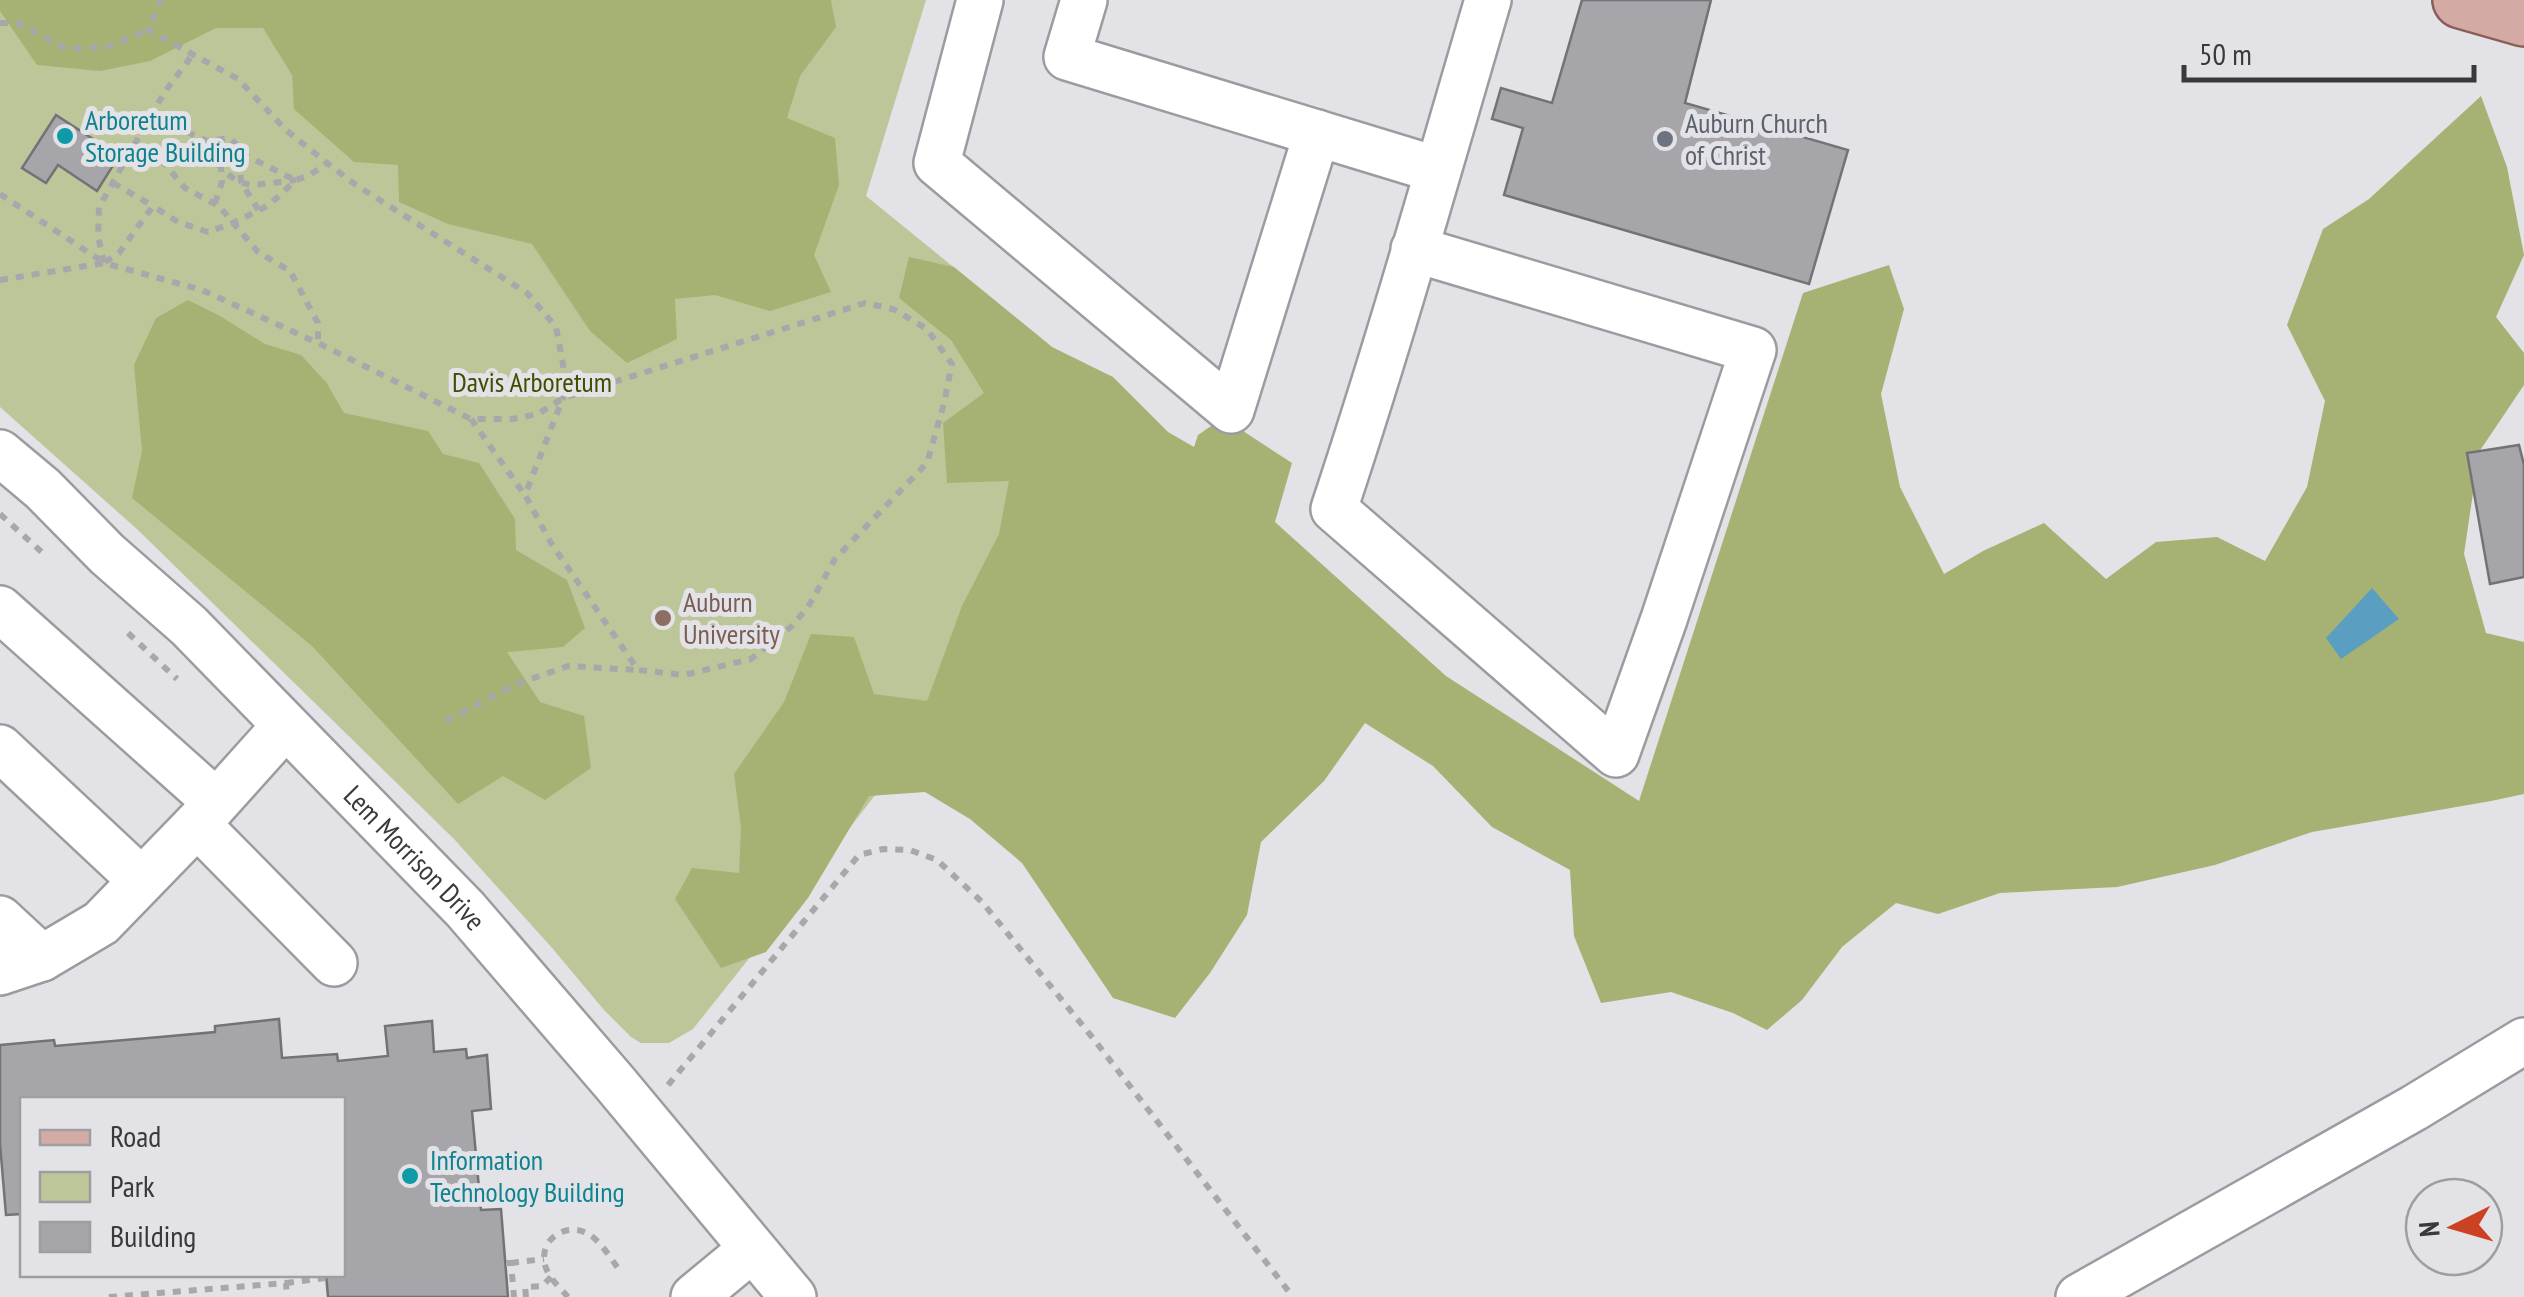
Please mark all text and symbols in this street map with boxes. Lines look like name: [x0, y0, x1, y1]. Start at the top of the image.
scale bar: [2184, 20, 2474, 82]
text: 50 m: [2199, 34, 2252, 73]
place label: Arboretum Storage Building: [85, 101, 246, 170]
place label: Auburn Church of Christ: [1685, 104, 1828, 173]
marker: Arboretum Storage Building: [54, 125, 76, 147]
marker: Auburn Church of Christ: [1654, 128, 1676, 150]
park label: Davis Arboretum: [452, 363, 612, 400]
place label: Auburn University: [683, 583, 780, 652]
marker: Auburn University: [652, 607, 674, 629]
street label: Lem Morrison Drive: [336, 777, 494, 938]
legend: [20, 1097, 345, 1277]
text: Road: [110, 1116, 161, 1155]
place label: Information Technology Building: [430, 1141, 625, 1210]
marker: Information Technology Building: [399, 1165, 421, 1187]
text: Park: [110, 1166, 155, 1205]
north arrow: [2404, 1177, 2504, 1277]
text: Building: [110, 1216, 196, 1255]
text: N: [2410, 1220, 2448, 1238]

